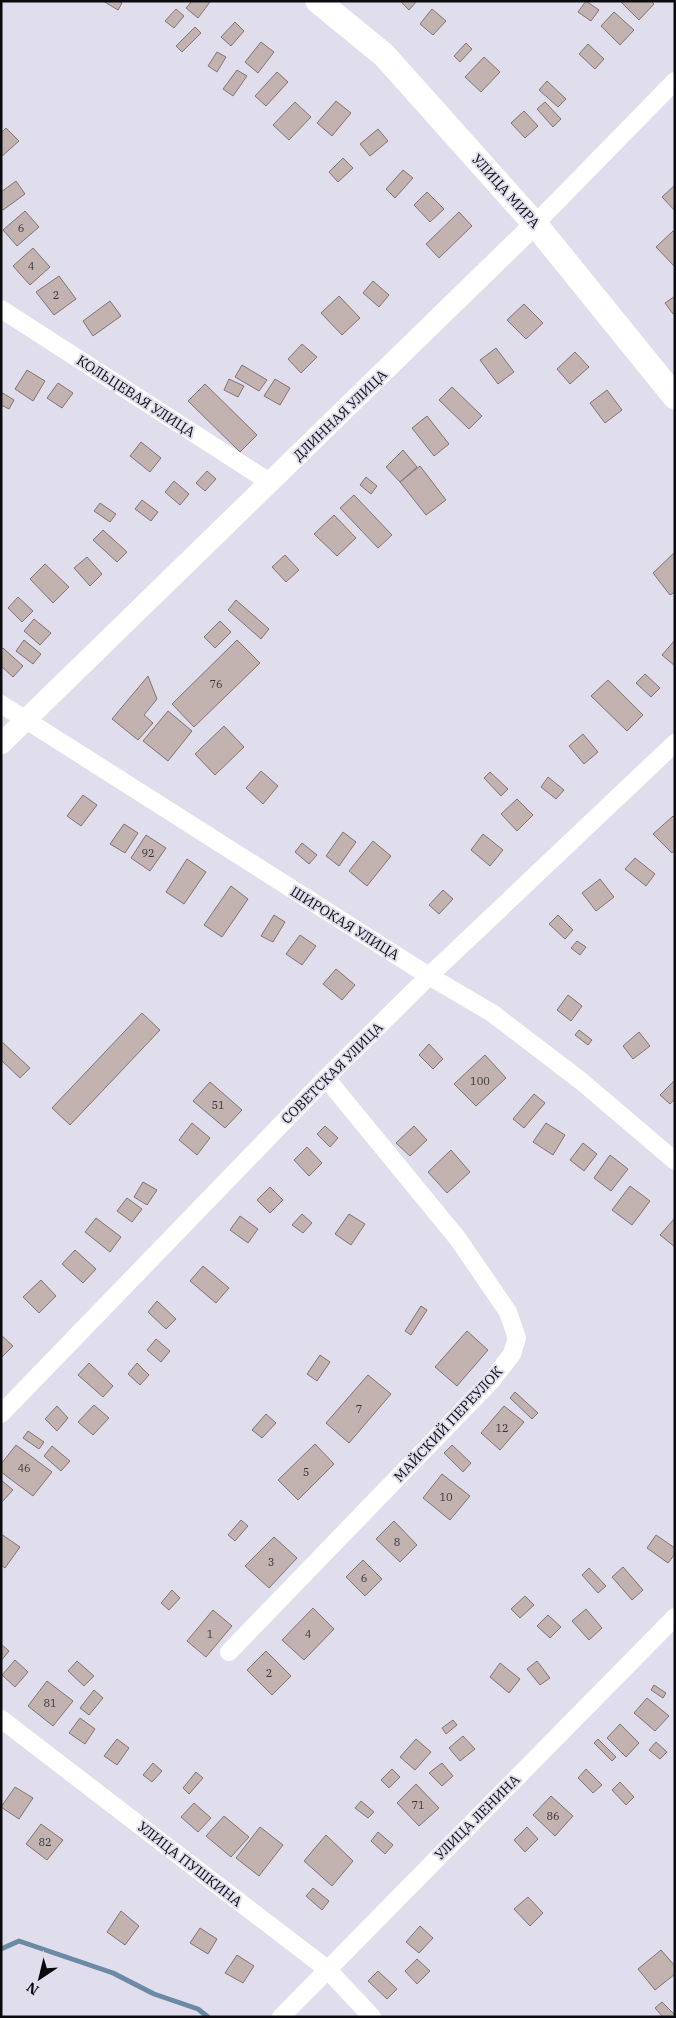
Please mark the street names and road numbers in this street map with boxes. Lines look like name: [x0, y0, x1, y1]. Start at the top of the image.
street label: УЛИЦА МИРА: [468, 150, 544, 232]
street label: КОЛЬЦЕВАЯ УЛИЦА: [73, 351, 199, 441]
street label: ДЛИННАЯ УЛИЦА: [289, 365, 391, 464]
street label: ШИРОКАЯ УЛИЦА: [287, 882, 403, 964]
street label: СОВЕТСКАЯ УЛИЦА: [277, 1018, 387, 1128]
street label: МАЙСКИЙ ПЕРЕУЛОК: [390, 1362, 506, 1486]
street label: УЛИЦА ЛЕНИНА: [430, 1770, 524, 1864]
street label: УЛИЦА ПУШКИНА: [134, 1818, 246, 1911]

